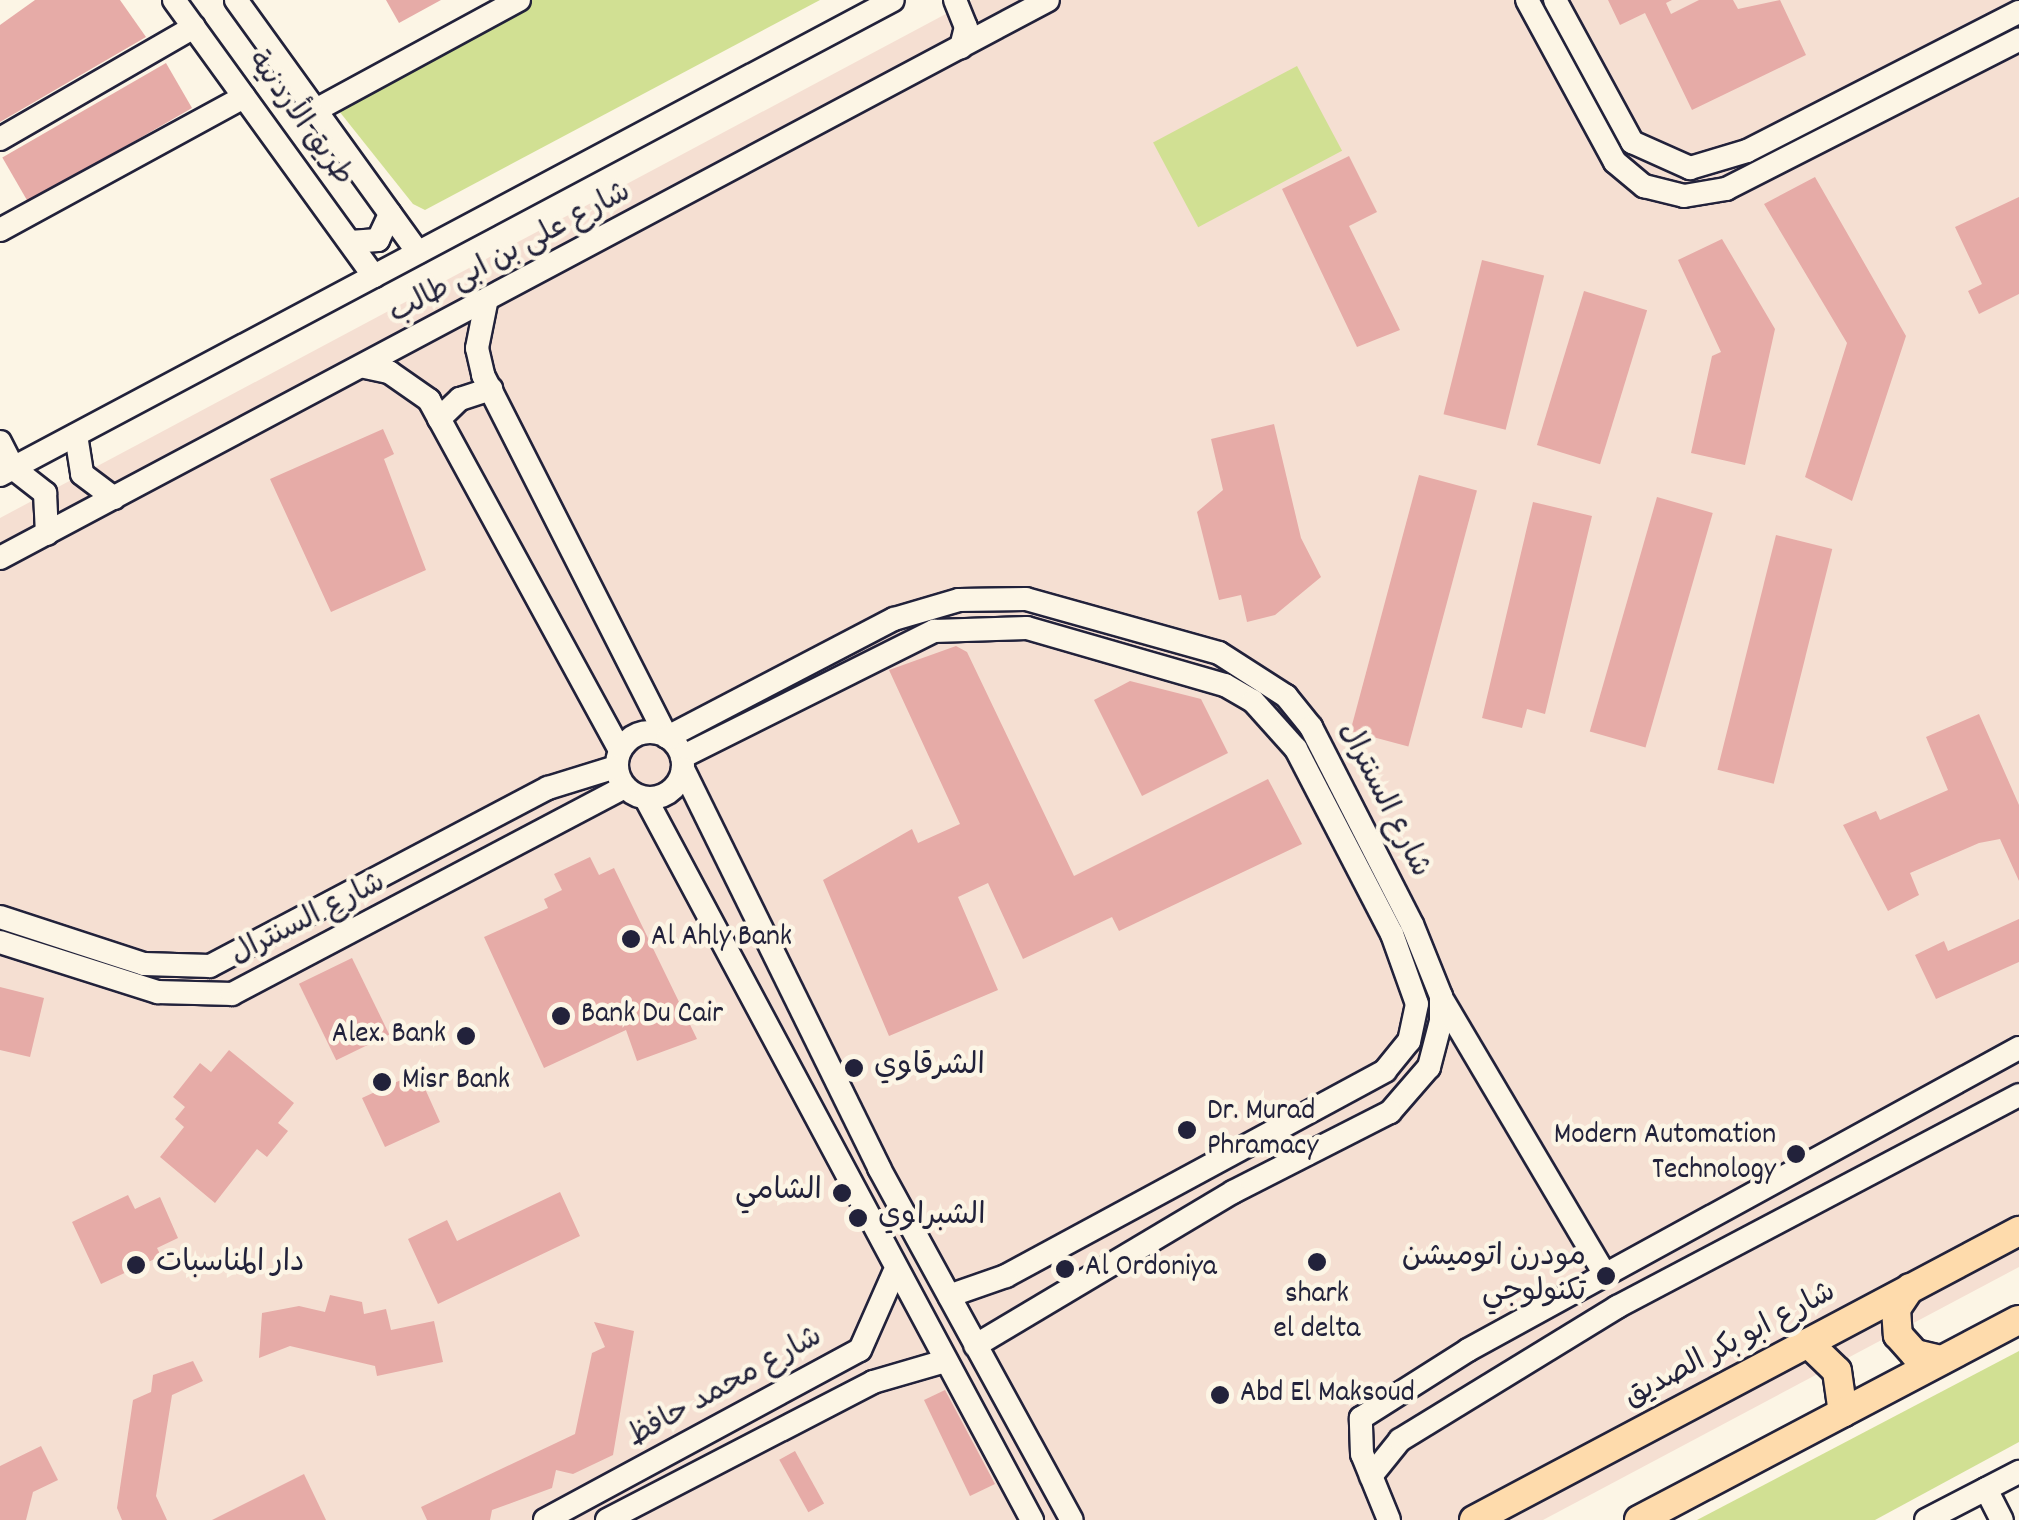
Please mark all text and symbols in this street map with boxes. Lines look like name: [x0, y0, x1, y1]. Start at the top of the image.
street label: طريق الأردنية: [237, 46, 359, 194]
street label: شارع على بن ابى طالب: [384, 176, 638, 334]
street label: شارع السنترال: [1328, 718, 1436, 884]
street label: شارع السنترال: [226, 867, 392, 975]
place label: Al Ahly Bank: [651, 921, 792, 957]
marker: Al Ahly Bank: [620, 928, 642, 950]
place label: Bank Du Cair: [581, 998, 723, 1034]
marker: Bank Du Cair: [550, 1005, 572, 1027]
place label: Alex. Bank: [332, 1018, 446, 1054]
marker: Alex. Bank: [455, 1025, 477, 1047]
place label: الشرقاوي: [874, 1050, 985, 1086]
marker: الشرقاوي: [843, 1057, 865, 1079]
place label: Misr Bank: [402, 1064, 510, 1100]
marker: Misr Bank: [371, 1071, 393, 1093]
place label: Dr. Murad Phramacy: [1207, 1095, 1318, 1166]
marker: Dr. Murad Phramacy: [1176, 1119, 1198, 1141]
place label: Modern Automation Technology: [1554, 1119, 1776, 1190]
marker: Modern Automation Technology: [1785, 1143, 1807, 1165]
place label: الشامي: [735, 1175, 822, 1211]
marker: الشامي: [831, 1182, 853, 1204]
place label: الشبراوي: [878, 1200, 986, 1236]
marker: الشبراوي: [847, 1207, 869, 1229]
place label: مودرن اتوميشن تكنولوجي: [1402, 1241, 1586, 1312]
place label: دار المناسبات: [156, 1247, 305, 1283]
place label: Al Ordoniya: [1085, 1251, 1217, 1287]
marker: shark el delta: [1306, 1251, 1328, 1273]
marker: دار المناسبات: [125, 1254, 147, 1276]
marker: Al Ordoniya: [1054, 1258, 1076, 1280]
marker: مودرن اتوميشن تكنولوجي: [1595, 1265, 1617, 1287]
street label: شارع ابو بكر الصديق: [1619, 1276, 1843, 1418]
place label: shark el delta: [1274, 1278, 1360, 1348]
street label: شارع محمد حافظ: [622, 1321, 830, 1457]
place label: Abd El Maksoud: [1240, 1377, 1415, 1413]
marker: Abd El Maksoud: [1209, 1384, 1231, 1406]

